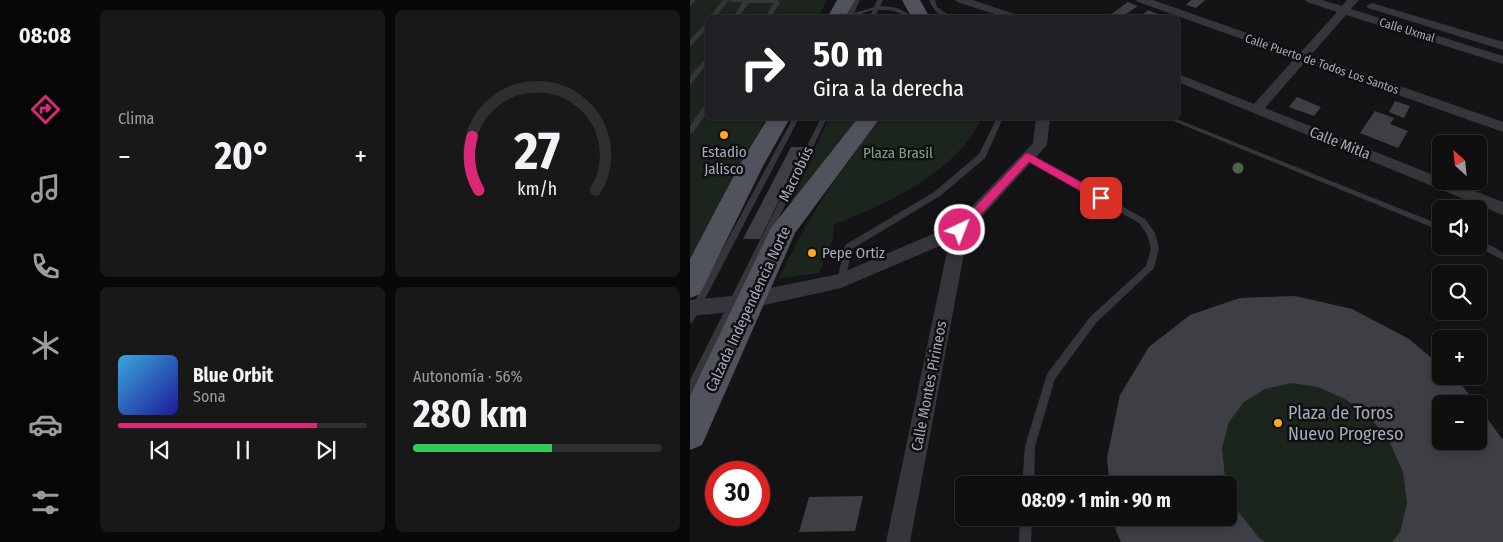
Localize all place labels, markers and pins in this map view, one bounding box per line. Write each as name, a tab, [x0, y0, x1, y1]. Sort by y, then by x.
marker: Estadio Jalisco	[718, 129, 730, 141]
place label: Estadio Jalisco	[701, 143, 747, 178]
pin	[1080, 177, 1122, 219]
place label: Pepe Ortiz	[822, 244, 885, 262]
marker: Pepe Ortiz	[806, 247, 818, 259]
place label: Plaza de Toros Nuevo Progreso	[1288, 402, 1403, 445]
marker: Plaza de Toros Nuevo Progreso	[1272, 417, 1284, 429]

